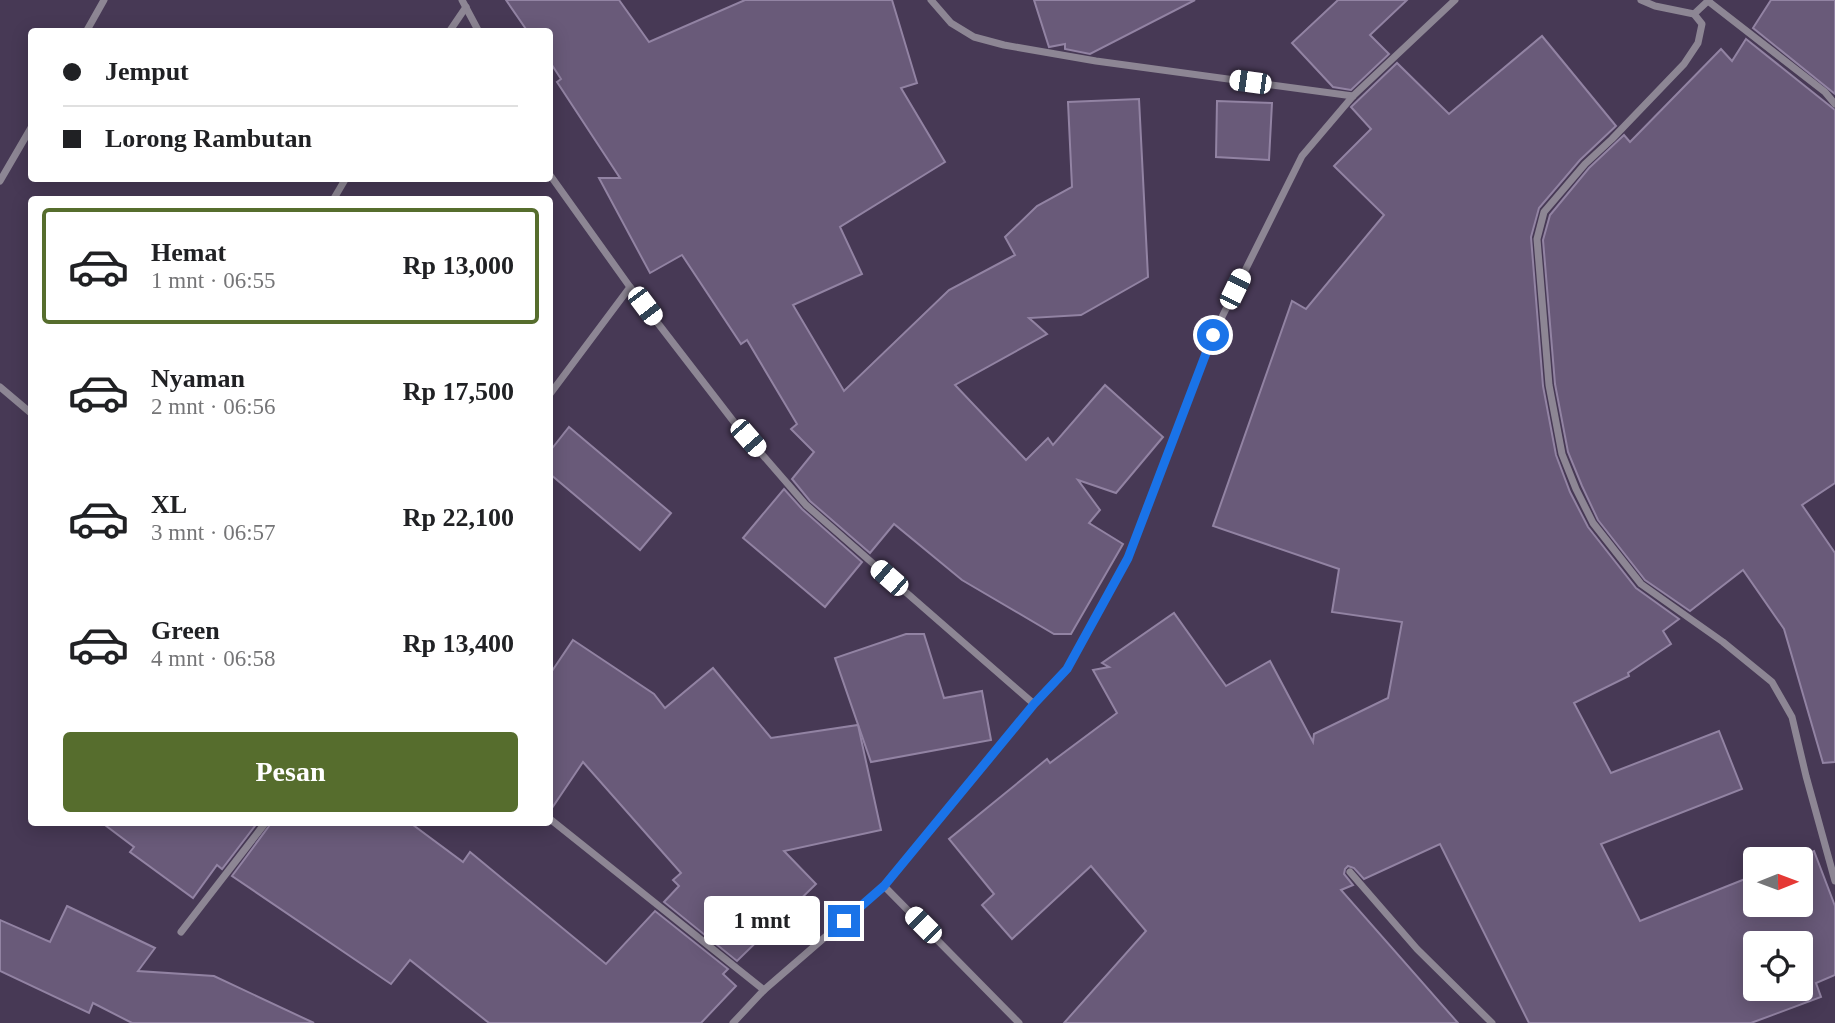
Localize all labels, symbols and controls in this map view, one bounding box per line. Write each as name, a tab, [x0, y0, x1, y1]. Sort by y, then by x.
text: Jemput	[105, 57, 189, 86]
car	[1228, 69, 1273, 95]
text: Lorong Rambutan	[105, 124, 312, 153]
icon: car	[67, 235, 130, 298]
text: Hemat	[151, 238, 226, 267]
text: Rp 13,000	[403, 251, 514, 280]
car	[1217, 266, 1254, 312]
text: 1 mnt · 06:55	[151, 268, 276, 293]
car	[624, 283, 667, 329]
route start	[1197, 319, 1229, 351]
icon: car	[67, 361, 130, 424]
text: Nyaman	[151, 364, 245, 393]
text: Rp 17,500	[403, 377, 514, 406]
text: 2 mnt · 06:56	[151, 394, 276, 419]
car	[727, 415, 770, 461]
icon: car	[67, 487, 130, 550]
text: XL	[151, 490, 187, 519]
text: Rp 22,100	[403, 503, 514, 532]
text: 3 mnt · 06:57	[151, 520, 276, 545]
car	[867, 556, 912, 600]
icon: car	[67, 613, 130, 676]
text: Green	[151, 616, 220, 645]
text: Rp 13,400	[403, 629, 514, 658]
text: 4 mnt · 06:58	[151, 646, 276, 671]
button: Pesan	[63, 732, 518, 812]
north arrow	[1743, 847, 1813, 917]
map controls	[1743, 847, 1813, 1001]
callout: 1 mnt	[704, 897, 820, 946]
car	[901, 903, 946, 947]
route end	[828, 905, 860, 937]
text: 1 mnt	[734, 908, 790, 933]
button: locate	[1743, 931, 1813, 1001]

